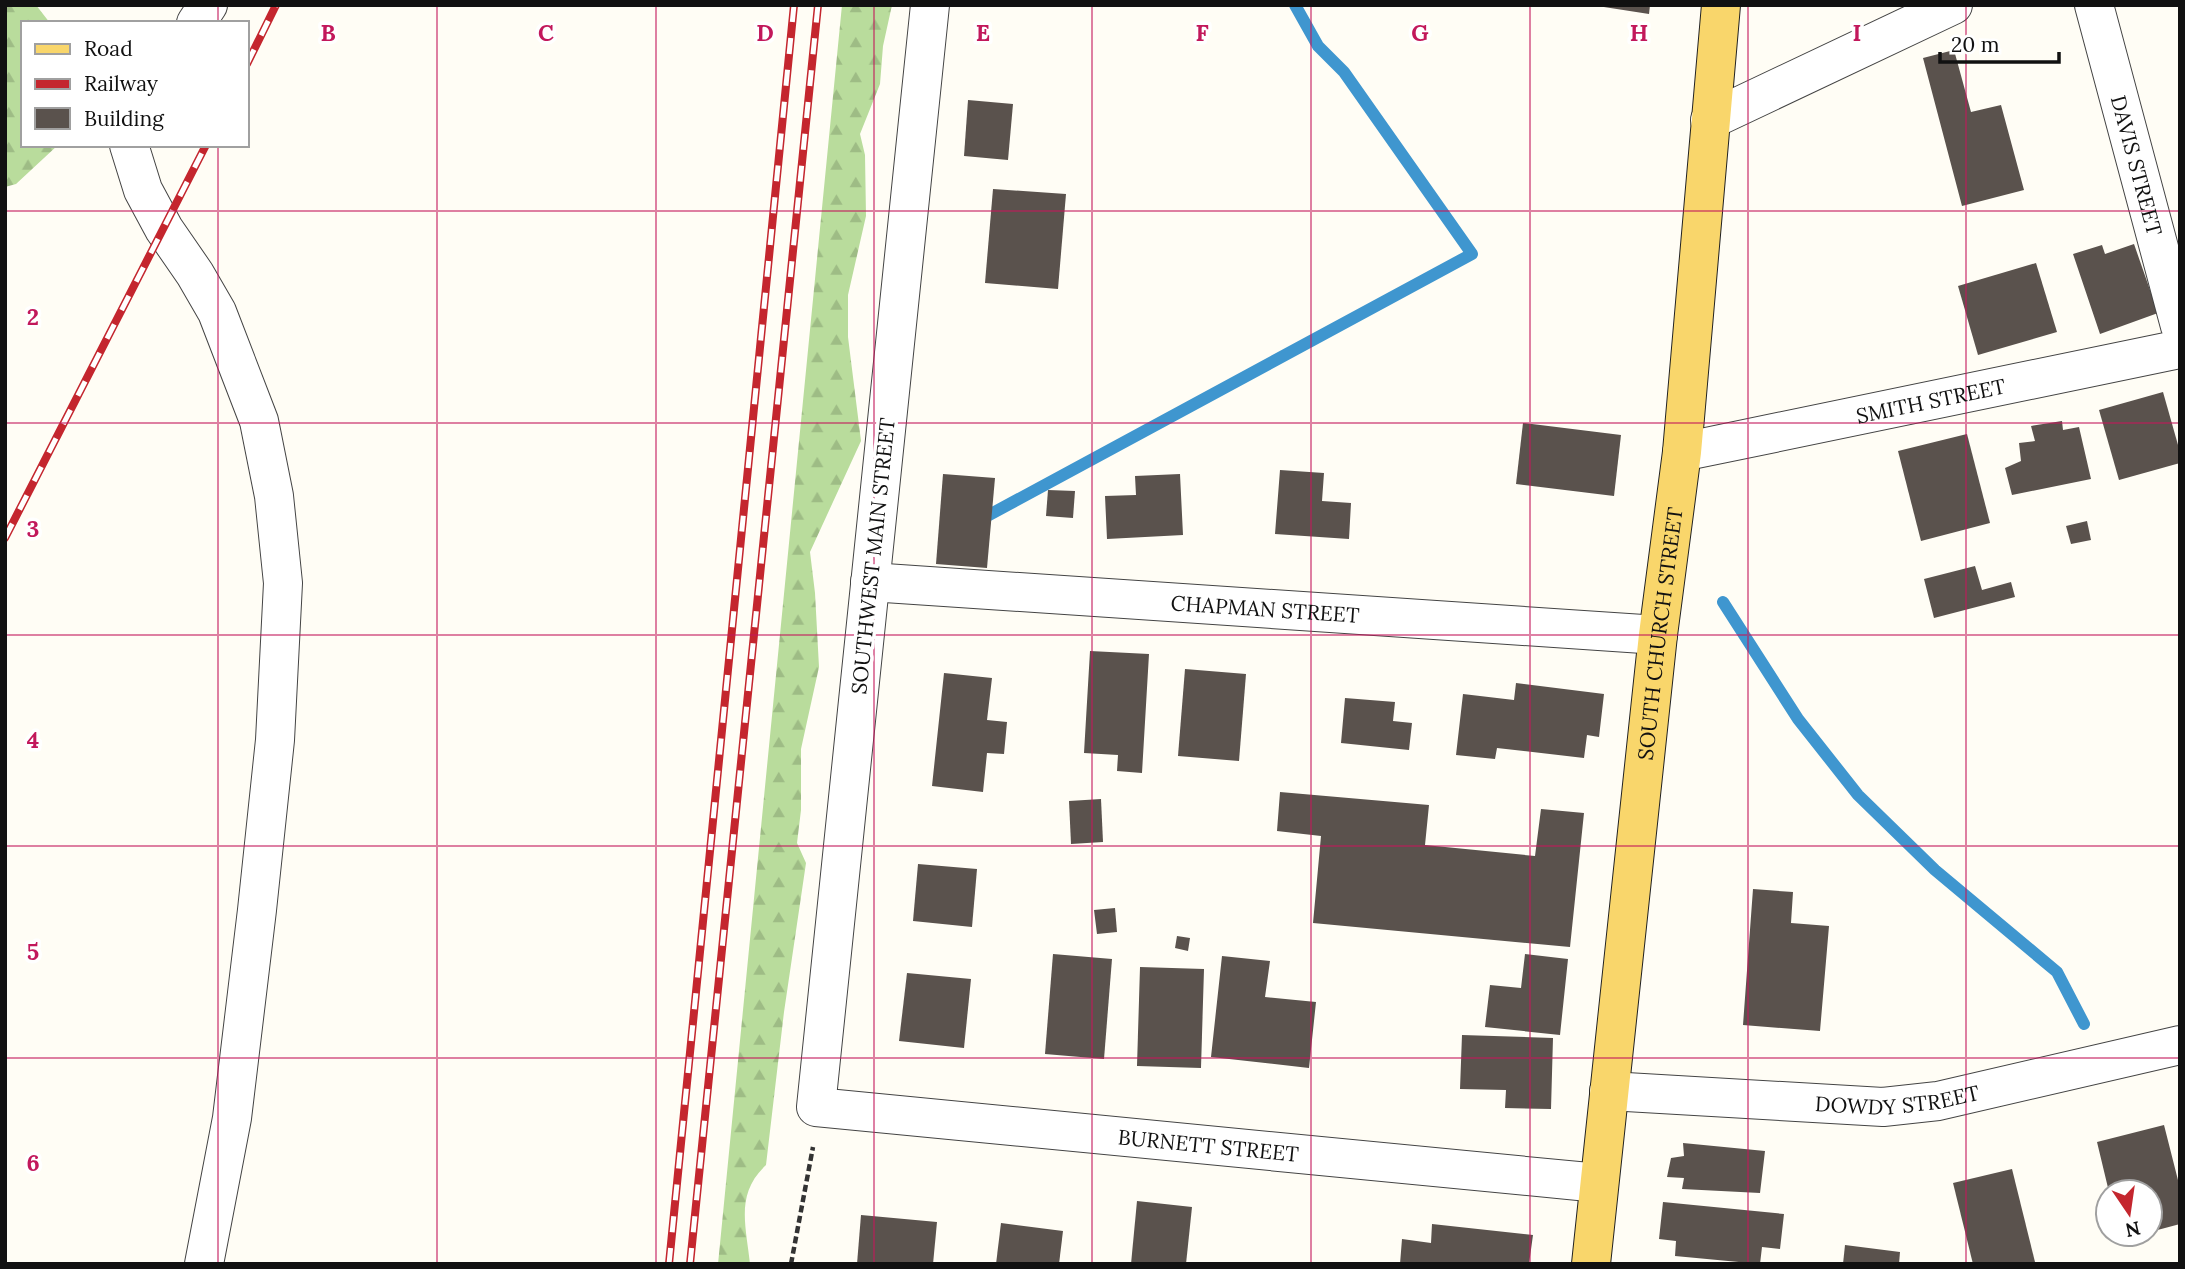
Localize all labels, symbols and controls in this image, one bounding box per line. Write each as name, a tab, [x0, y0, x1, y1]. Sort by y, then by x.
text: B	[320, 18, 336, 47]
text: C	[538, 18, 554, 47]
text: D	[756, 18, 774, 47]
text: E	[976, 18, 990, 47]
text: F	[1195, 18, 1209, 47]
text: G	[1411, 18, 1429, 47]
text: H	[1630, 18, 1648, 47]
text: I	[1853, 18, 1861, 47]
legend	[21, 21, 248, 147]
scale bar	[1940, 21, 2059, 65]
text: 20 m	[1951, 31, 2000, 58]
text: Road	[84, 35, 133, 62]
text: Railway	[84, 70, 158, 97]
street label: DAVIS STREET	[2105, 92, 2169, 238]
text: Building	[84, 105, 164, 132]
text: 2	[27, 302, 39, 331]
street label: SMITH STREET	[1854, 372, 2008, 429]
street label: SOUTHWEST MAIN STREET	[845, 416, 901, 696]
street label: SOUTH CHURCH STREET	[1631, 506, 1688, 762]
text: 3	[27, 514, 39, 543]
street label: CHAPMAN STREET	[1170, 589, 1360, 628]
text: 4	[27, 725, 39, 754]
text: 5	[27, 937, 39, 966]
street label: DOWDY STREET	[1814, 1078, 1982, 1121]
street label: BURNETT STREET	[1117, 1123, 1300, 1167]
text: 6	[26, 1148, 40, 1177]
north arrow	[2094, 1178, 2164, 1248]
text: N	[2123, 1216, 2143, 1243]

